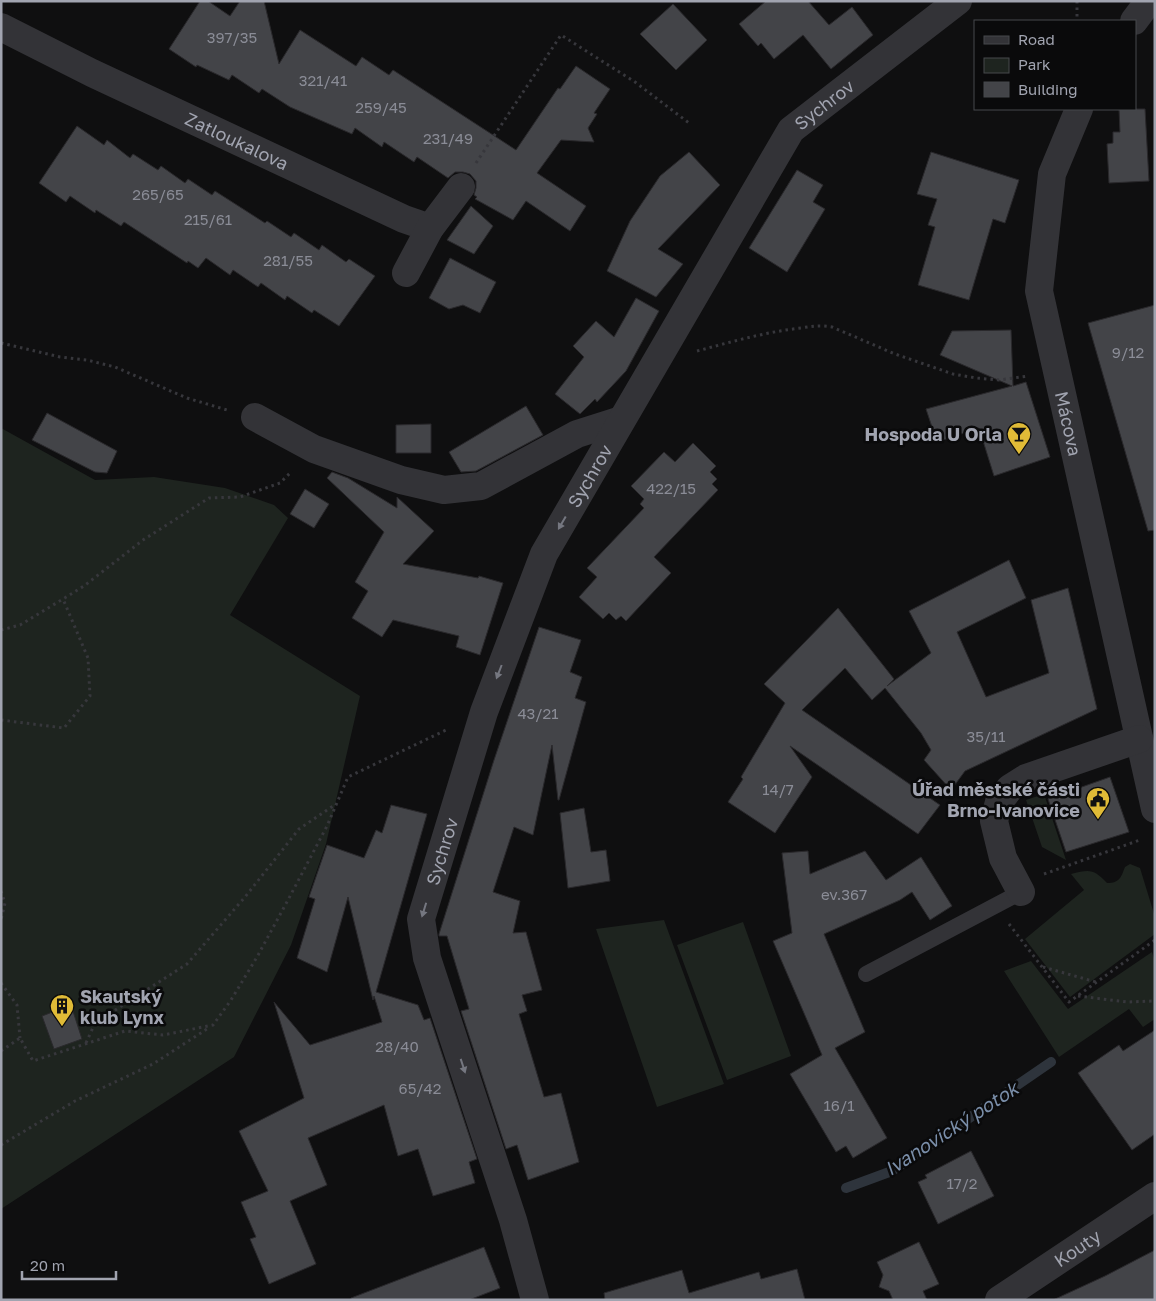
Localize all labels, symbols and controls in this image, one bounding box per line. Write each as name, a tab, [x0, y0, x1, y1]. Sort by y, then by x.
legend	[974, 20, 1136, 110]
house number: 397/35	[207, 28, 257, 46]
text: Road	[1018, 30, 1055, 48]
text: Park	[1018, 55, 1051, 73]
house number: 321/41	[299, 71, 347, 89]
street label: Sychrov	[790, 75, 858, 134]
text: Building	[1018, 80, 1078, 98]
house number: 259/45	[355, 98, 407, 116]
street label: Zatloukalova	[182, 107, 292, 174]
house number: 231/49	[423, 129, 473, 147]
house number: 265/65	[132, 185, 184, 203]
house number: 215/61	[184, 210, 232, 228]
house number: 281/55	[263, 251, 313, 269]
house number: 9/12	[1112, 343, 1144, 361]
street label: Mácova	[1051, 389, 1087, 458]
bar icon: Hospoda U Orla	[1006, 421, 1032, 455]
place label: Hospoda U Orla	[865, 423, 1002, 445]
street label: Sychrov	[563, 440, 616, 511]
house number: 422/15	[646, 479, 696, 497]
one-way arrow	[557, 516, 566, 529]
one-way arrow	[495, 665, 503, 680]
house number: 43/21	[517, 704, 559, 722]
house number: 35/11	[966, 727, 1006, 745]
place label: Úřad městské části Brno-Ivanovice	[912, 778, 1080, 821]
house number: 14/7	[762, 780, 794, 798]
public building icon: Úřad městské části Brno-Ivanovice	[1085, 786, 1111, 820]
street label: Sychrov	[421, 815, 462, 888]
house number: ev.367	[821, 885, 867, 903]
one-way arrow	[419, 903, 427, 918]
place label: Skautský klub Lynx	[80, 985, 164, 1028]
building icon: Skautský klub Lynx	[49, 993, 75, 1027]
house number: 28/40	[375, 1037, 419, 1055]
one-way arrow	[459, 1059, 467, 1074]
water label: Ivanovický potok	[880, 1075, 1024, 1180]
house number: 65/42	[399, 1079, 441, 1097]
house number: 16/1	[824, 1096, 854, 1114]
house number: 17/2	[946, 1174, 978, 1192]
street label: Kouty	[1050, 1224, 1105, 1271]
scale bar	[22, 1248, 116, 1280]
text: 20 m	[30, 1256, 65, 1274]

